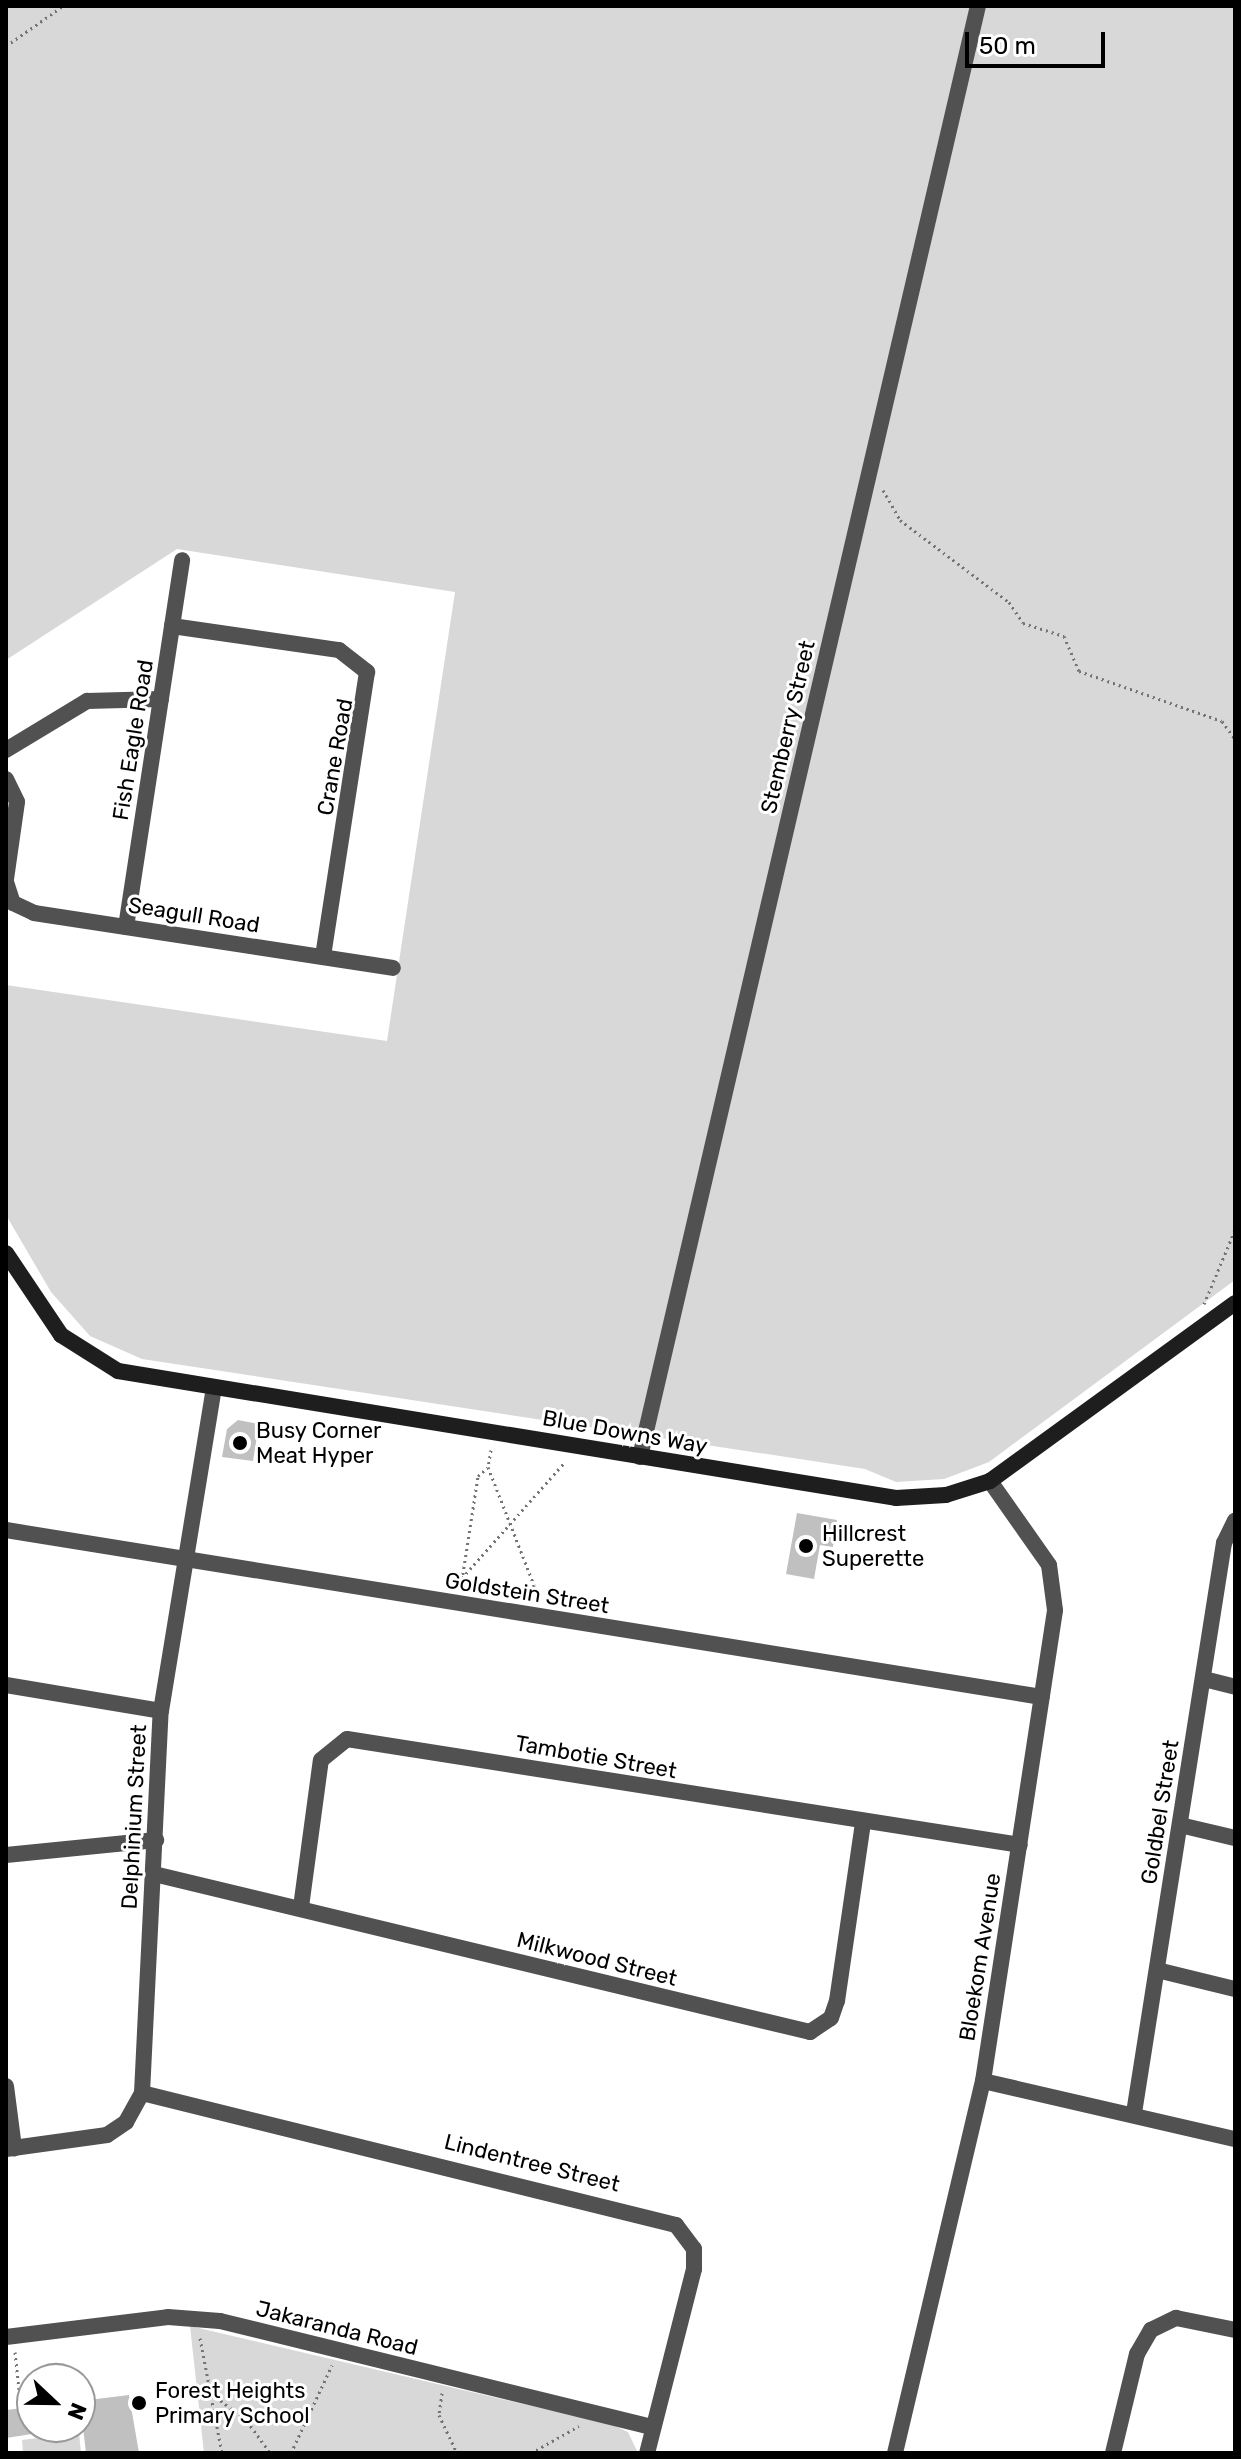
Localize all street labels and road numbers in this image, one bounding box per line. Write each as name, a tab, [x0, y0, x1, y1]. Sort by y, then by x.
street label: Stemberry Street	[755, 638, 821, 816]
street label: Fish Eagle Road	[107, 658, 159, 822]
street label: Crane Road	[312, 697, 358, 817]
street label: Seagull Road	[126, 892, 262, 938]
street label: Blue Downs Way	[540, 1404, 710, 1460]
street label: Goldstein Street	[443, 1567, 611, 1619]
street label: Delphinium Street	[116, 1724, 152, 1910]
street label: Tambotie Street	[513, 1730, 679, 1784]
street label: Goldbel Street	[1136, 1738, 1184, 1886]
street label: Bloekom Avenue	[954, 1871, 1006, 2043]
street label: Milkwood Street	[514, 1926, 680, 1992]
street label: Lindentree Street	[441, 2128, 623, 2198]
street label: Jakaranda Road	[253, 2295, 421, 2361]

